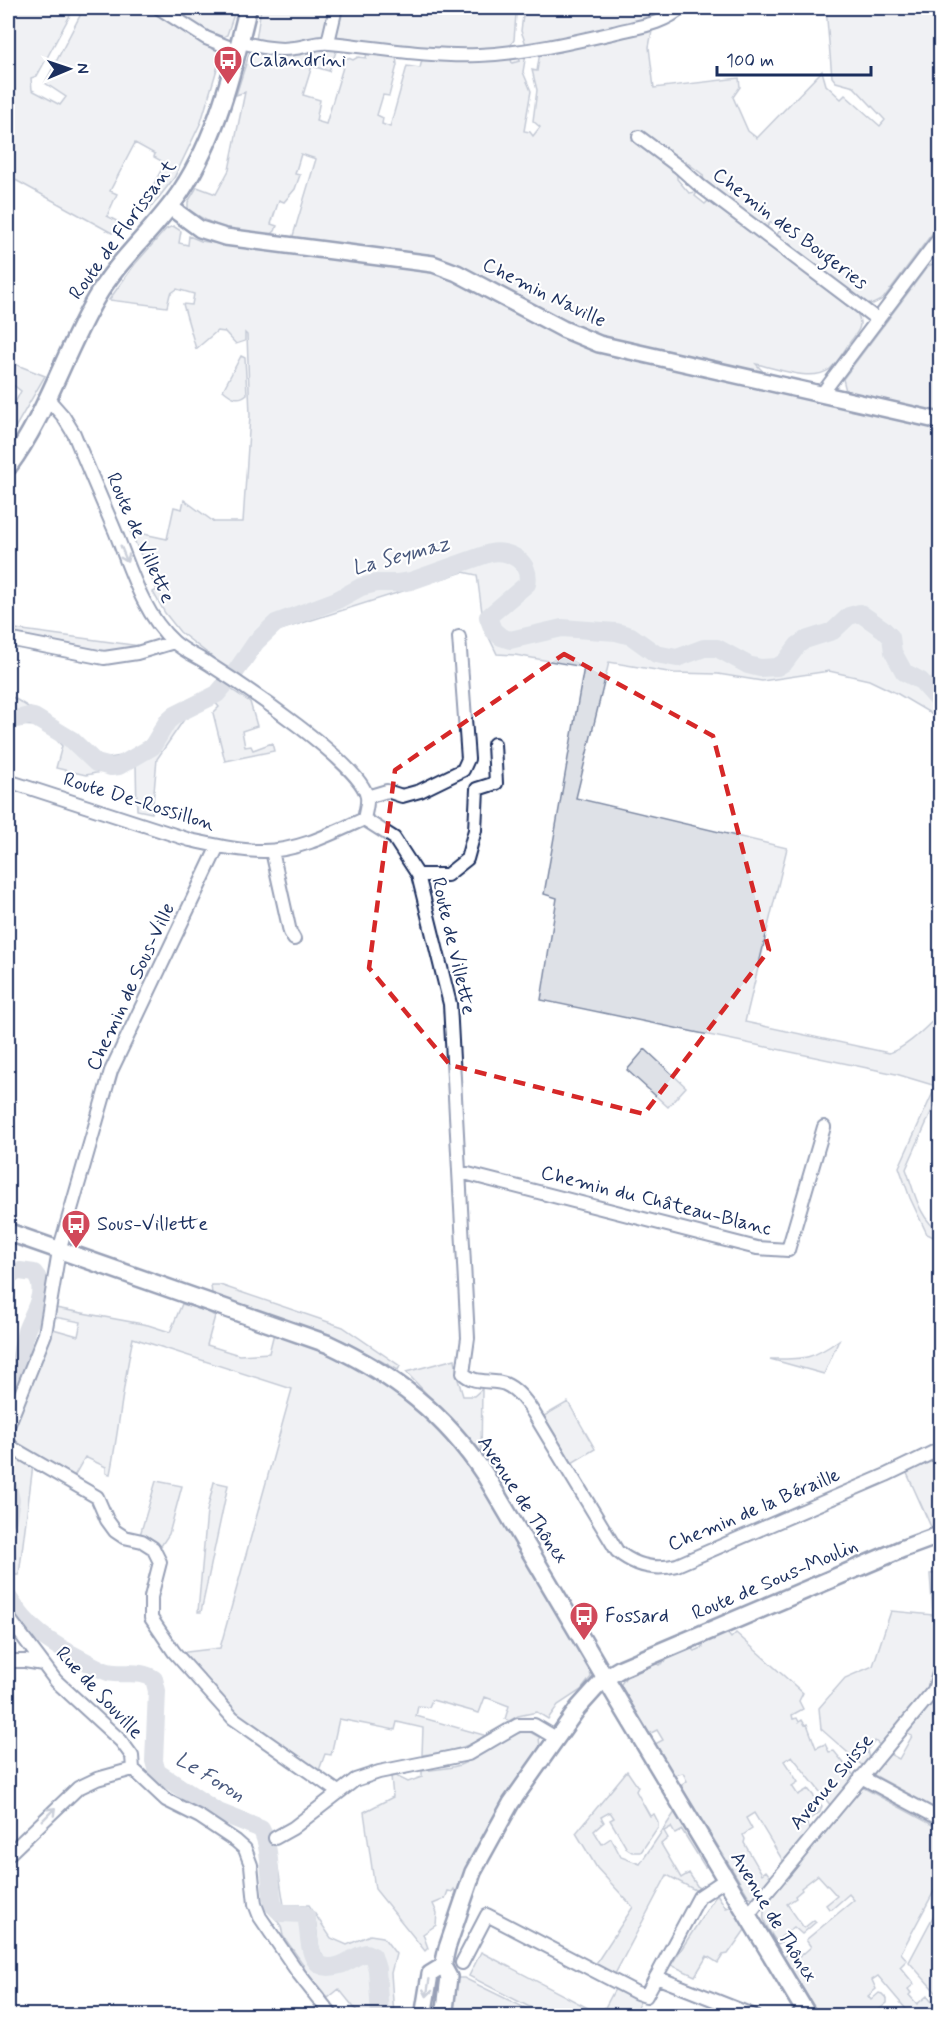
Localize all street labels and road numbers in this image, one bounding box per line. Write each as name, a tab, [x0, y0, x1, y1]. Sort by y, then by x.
street label: Route de Florissant	[63, 154, 183, 306]
street label: Chemin des Bougeries	[706, 162, 873, 298]
street label: Chemin Naville	[478, 251, 610, 335]
street label: Route de Villette	[99, 468, 181, 608]
street label: Route De-Rossillon	[60, 766, 218, 838]
street label: Route de Villette	[424, 875, 482, 1017]
street label: Chemin de Sous-Ville	[80, 899, 182, 1075]
street label: Chemin du Château-Blanc	[538, 1159, 774, 1243]
street label: Avenue de Thônex	[471, 1431, 573, 1569]
street label: Chemin de la Béraille	[664, 1462, 844, 1558]
street label: Route de Sous-Moulin	[688, 1533, 862, 1627]
street label: Rue de Souville	[49, 1641, 149, 1745]
street label: Avenue Suisse	[784, 1728, 880, 1836]
street label: Avenue de Thônex	[723, 1847, 823, 1987]

